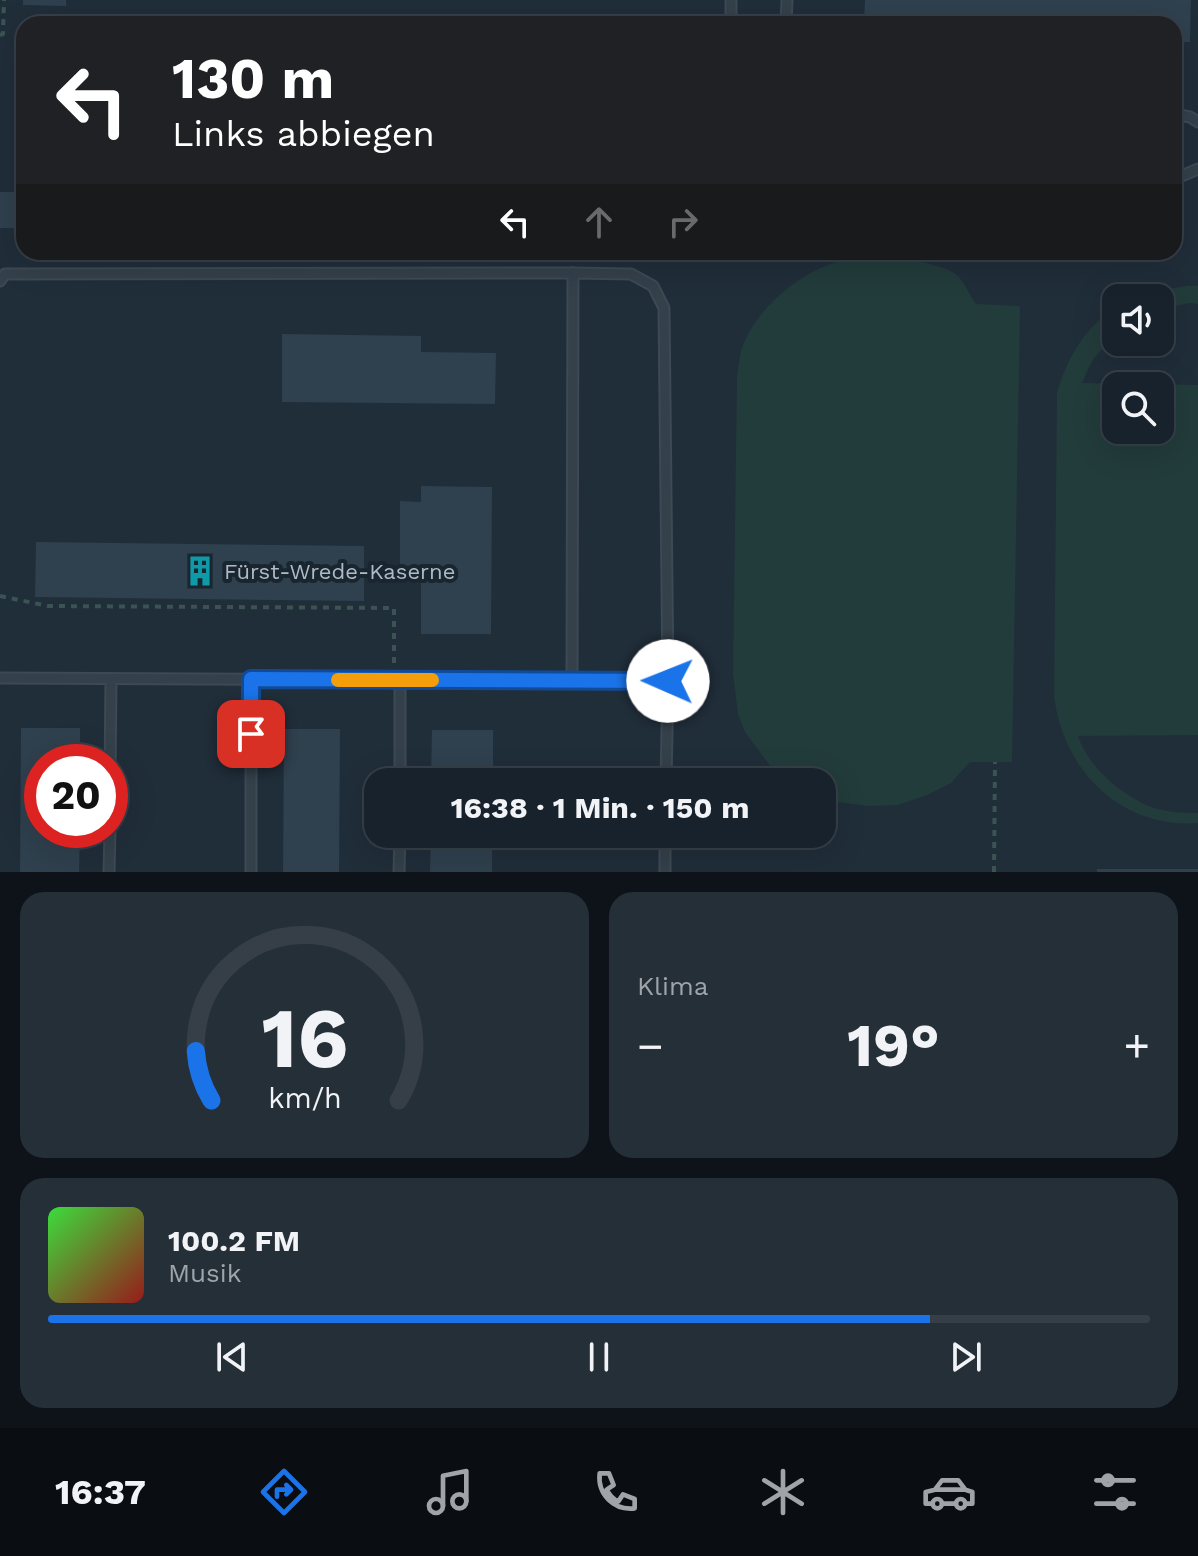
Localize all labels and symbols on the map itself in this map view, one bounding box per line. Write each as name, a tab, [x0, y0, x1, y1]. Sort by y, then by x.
building icon: Fürst-Wrede-Kaserne	[183, 554, 217, 588]
place label: Fürst-Wrede-Kaserne	[224, 559, 455, 584]
position arrow	[626, 639, 710, 723]
pin	[217, 700, 285, 768]
speed limit sign: 20	[24, 744, 128, 848]

